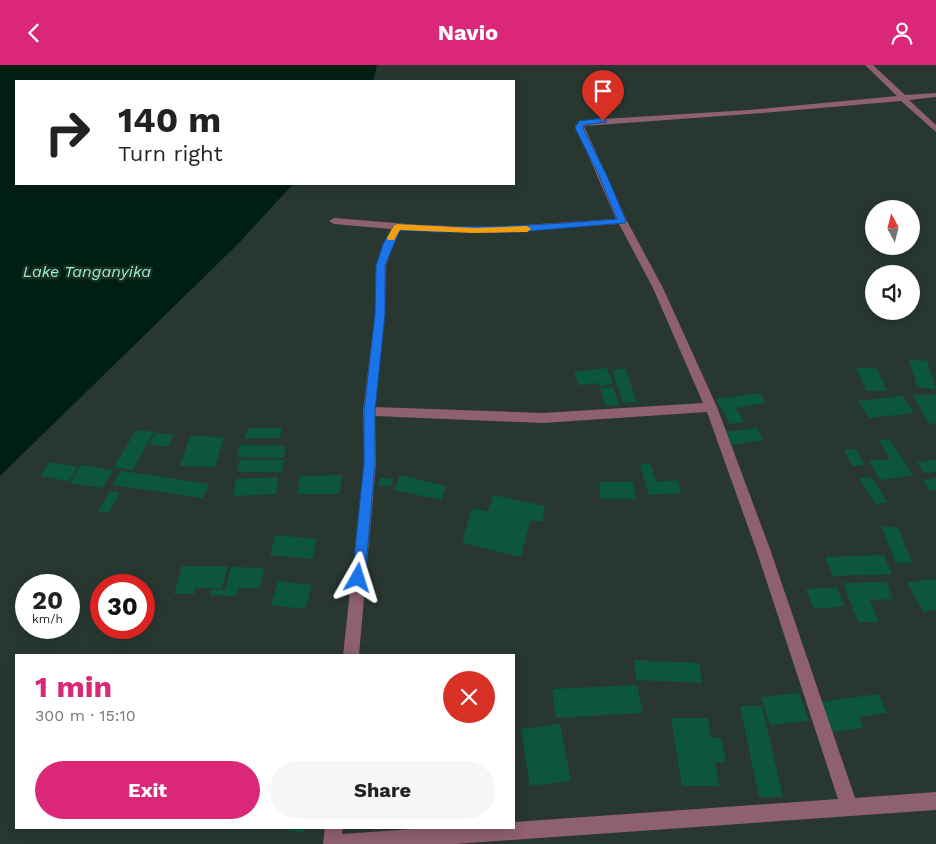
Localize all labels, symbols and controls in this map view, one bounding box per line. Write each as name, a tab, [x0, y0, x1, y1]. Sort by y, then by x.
icon: back	[20, 19, 48, 47]
icon: person	[888, 19, 916, 47]
text: Navio	[438, 20, 498, 45]
pin	[582, 70, 624, 121]
icon: arrive	[589, 77, 617, 105]
text: 140 m	[118, 99, 221, 141]
icon: right	[35, 100, 100, 165]
text: Turn right	[118, 141, 223, 166]
north arrow	[865, 200, 920, 255]
map controls	[865, 200, 920, 320]
water label: Lake Tanganyika	[23, 262, 151, 281]
button: sound	[865, 265, 920, 320]
position arrow	[331, 551, 383, 603]
speed limit sign: 30	[90, 574, 155, 639]
text: 20	[32, 586, 63, 615]
text: km/h	[32, 612, 63, 626]
text: 1 min	[35, 669, 112, 704]
button: close	[443, 671, 495, 723]
text: 300 m · 15:10	[35, 706, 136, 725]
button: Exit	[35, 761, 260, 819]
button: Share	[270, 761, 495, 819]

